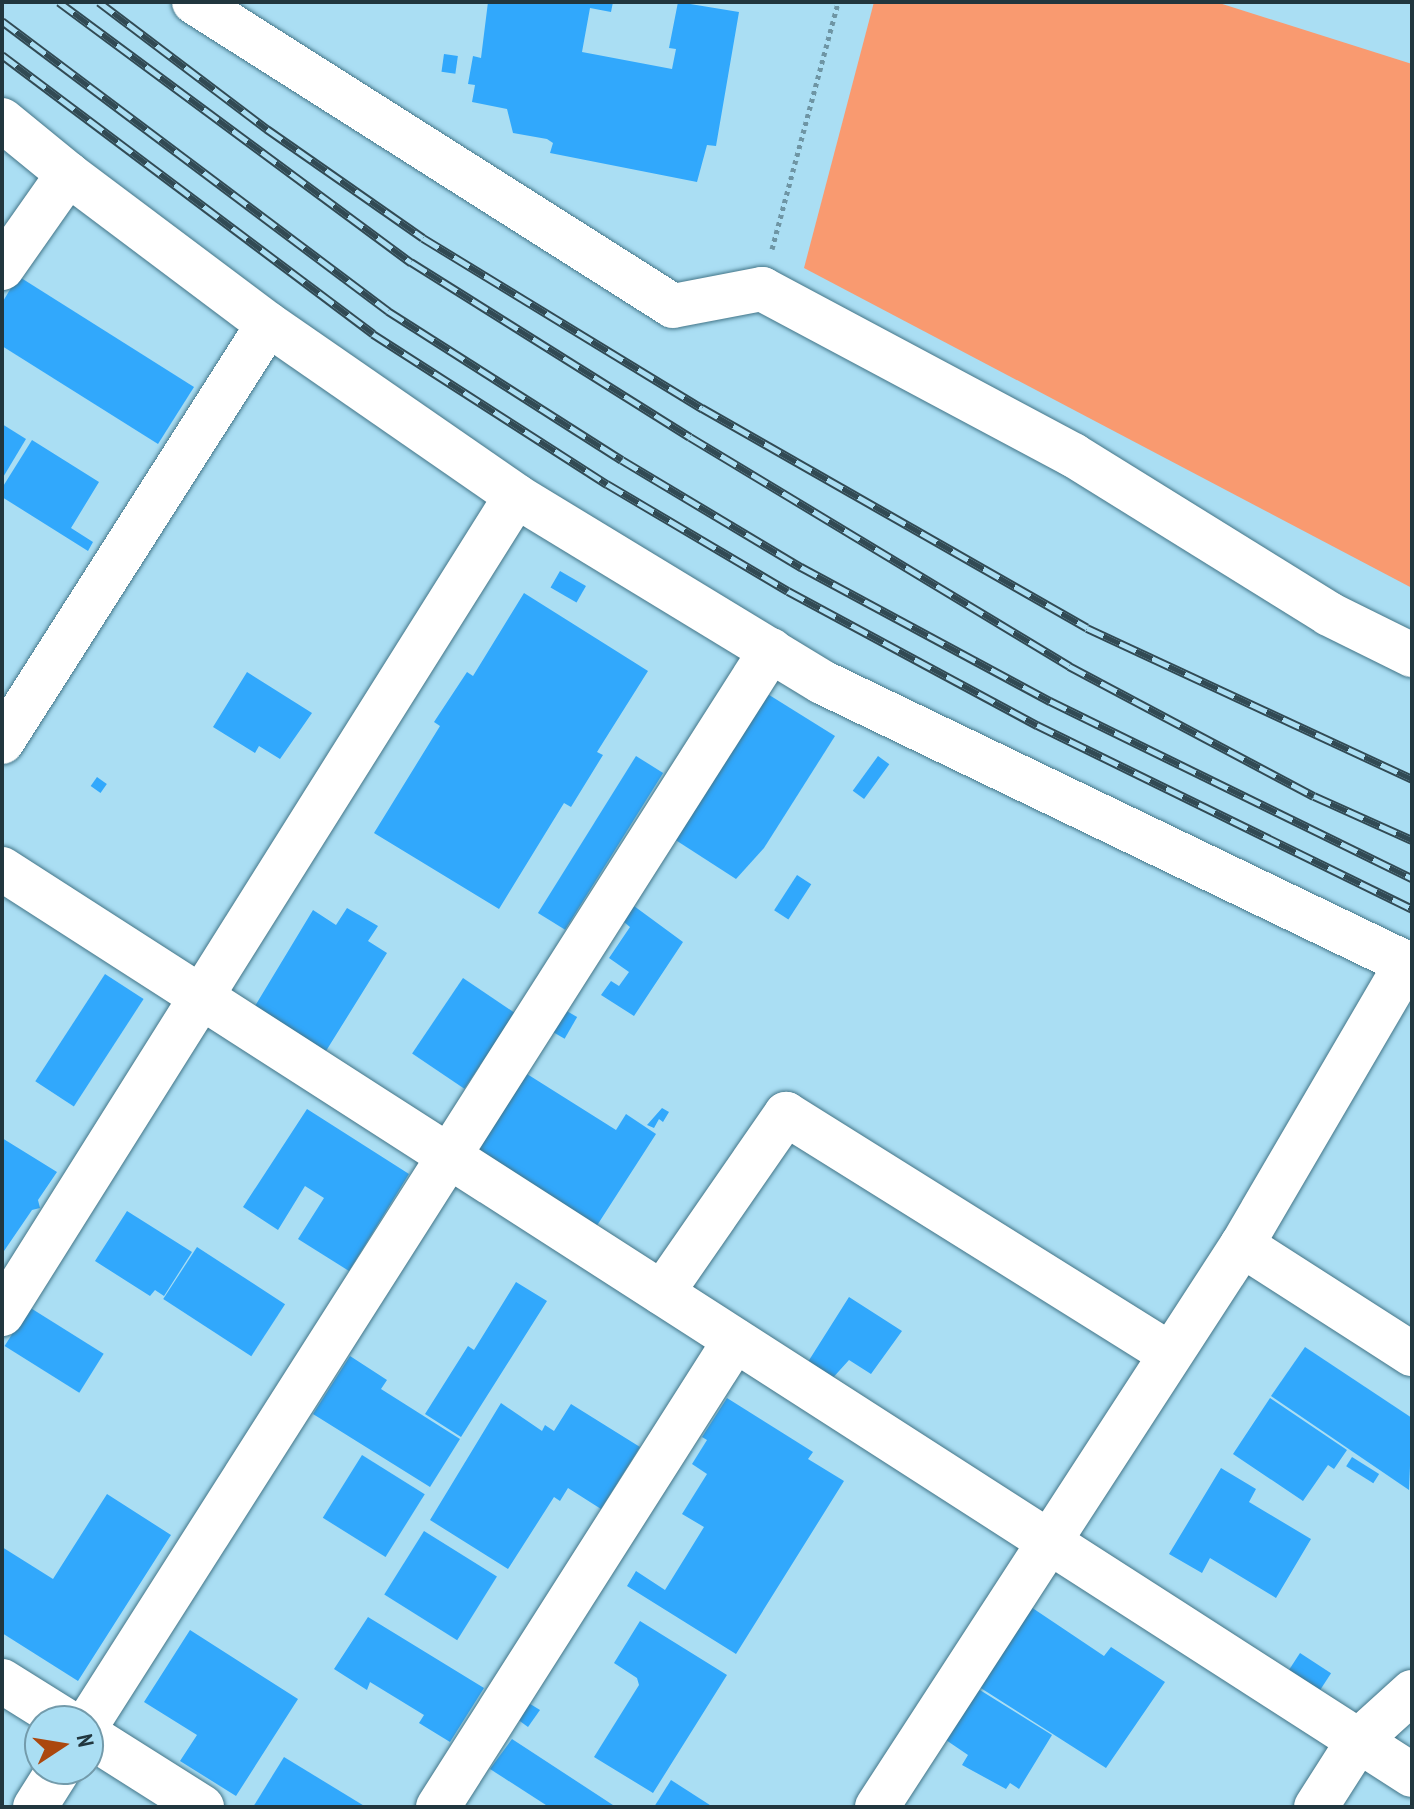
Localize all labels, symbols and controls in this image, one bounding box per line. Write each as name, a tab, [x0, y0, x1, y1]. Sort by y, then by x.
north arrow	[24, 1705, 104, 1785]
text: N	[71, 1732, 100, 1749]

